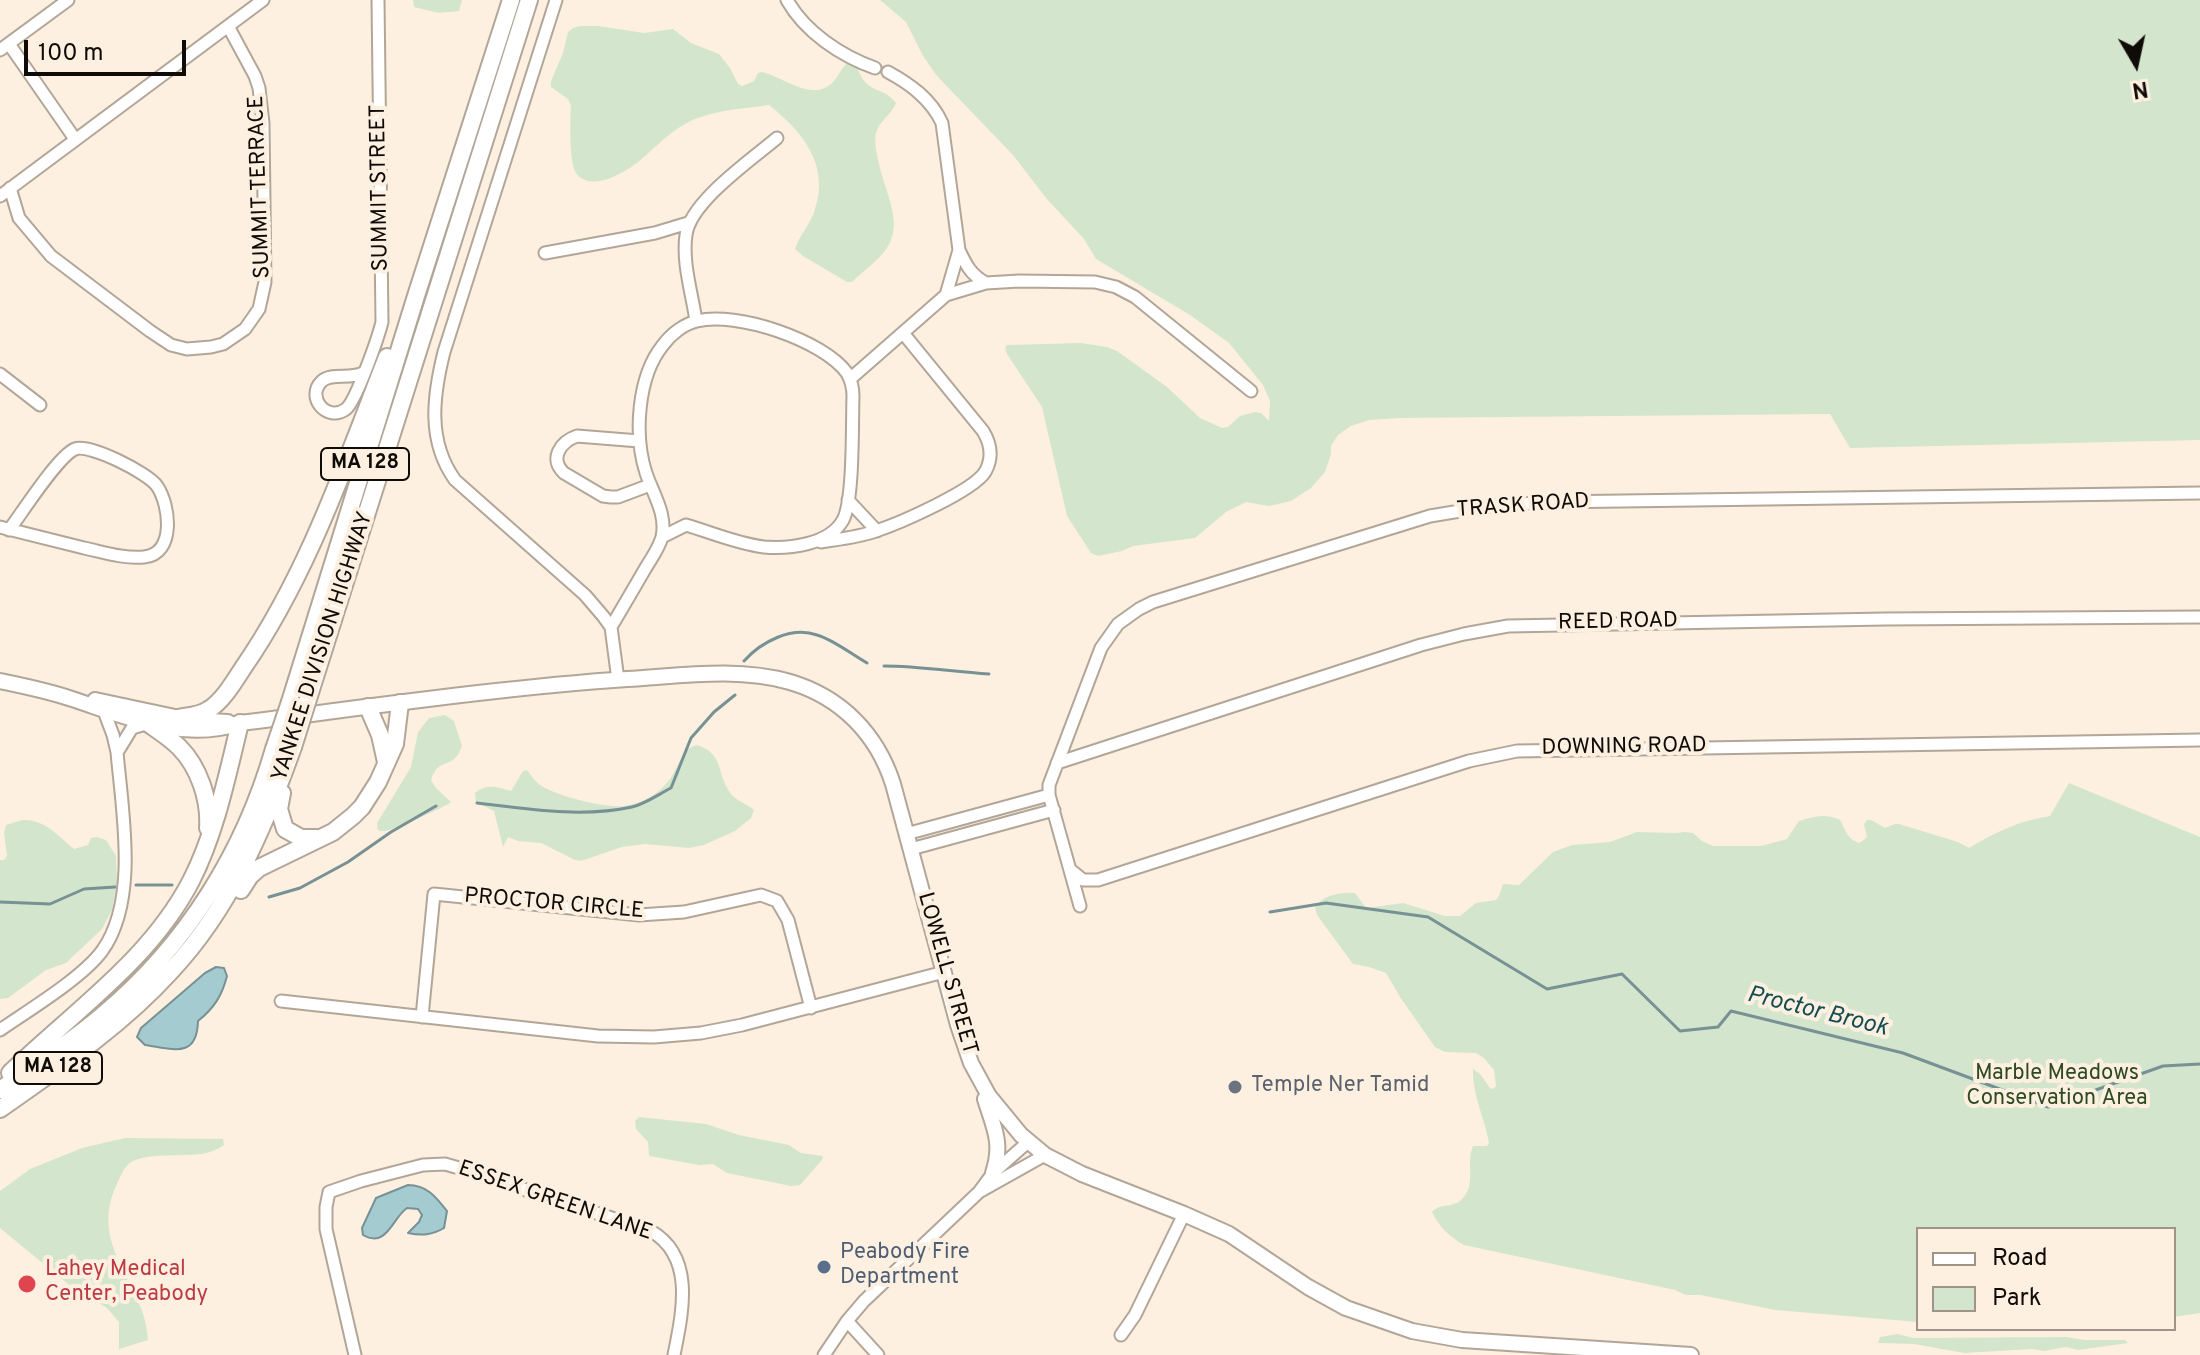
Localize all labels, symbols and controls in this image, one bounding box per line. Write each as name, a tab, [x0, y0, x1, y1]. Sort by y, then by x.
scale bar	[28, 24, 190, 74]
north arrow	[2096, 24, 2176, 104]
text: 100 m	[38, 39, 104, 69]
text: N	[2130, 74, 2150, 103]
street label: SUMMIT TERRACE	[245, 95, 277, 279]
street label: SUMMIT STREET	[366, 104, 396, 272]
road number: MA 128	[321, 448, 409, 480]
street label: TRASK ROAD	[1456, 489, 1590, 525]
street label: YANKEE DIVISION HIGHWAY	[268, 509, 380, 785]
street label: REED ROAD	[1558, 609, 1678, 637]
street label: DOWNING ROAD	[1541, 733, 1707, 763]
street label: PROCTOR CIRCLE	[463, 884, 645, 926]
street label: LOWELL STREET	[910, 890, 982, 1058]
water label: Proctor Brook	[1744, 982, 1890, 1044]
road number: MA 128	[14, 1052, 102, 1084]
park label: Marble Meadows Conservation Area	[1966, 1062, 2148, 1114]
place label: Temple Ner Tamid	[1251, 1074, 1429, 1100]
marker: Temple Ner Tamid	[1226, 1078, 1244, 1096]
street label: ESSEX GREEN LANE	[454, 1156, 656, 1248]
legend	[1916, 1227, 2176, 1331]
place label: Peabody Fire Department	[840, 1241, 970, 1292]
text: Road	[1992, 1244, 2048, 1274]
place label: Lahey Medical Center, Peabody	[45, 1258, 208, 1310]
marker: Peabody Fire Department	[815, 1258, 833, 1276]
marker: Lahey Medical Center, Peabody	[16, 1273, 38, 1295]
text: Park	[1992, 1284, 2042, 1314]

